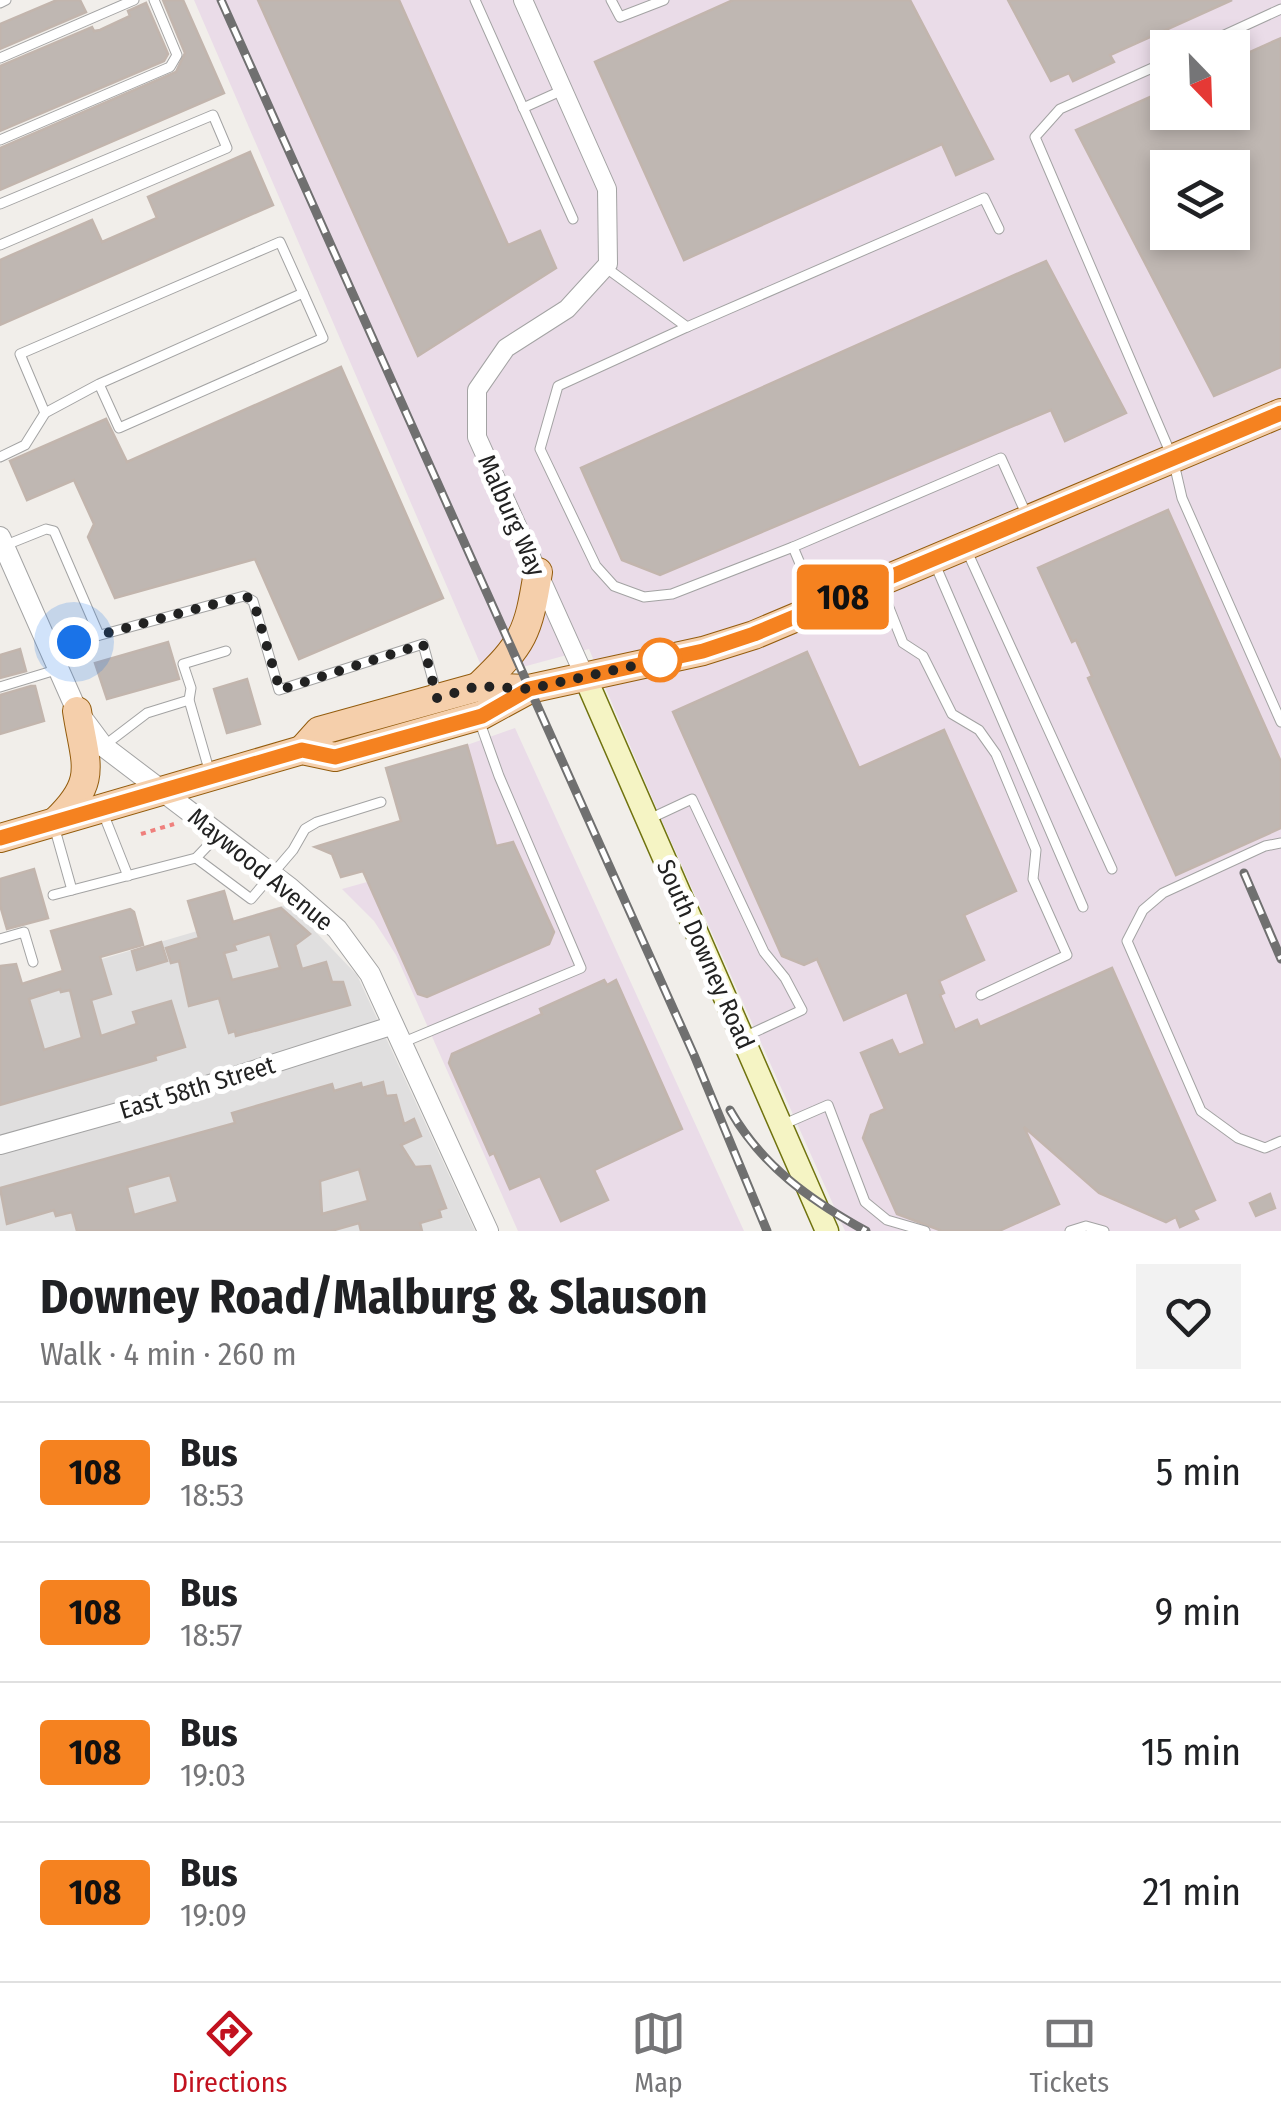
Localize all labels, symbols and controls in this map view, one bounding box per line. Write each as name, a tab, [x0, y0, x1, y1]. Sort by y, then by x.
north arrow	[1150, 30, 1250, 130]
map controls	[1150, 30, 1250, 250]
button: layers	[1150, 150, 1250, 250]
street label: Malburg Way	[471, 450, 551, 581]
line badge: 108	[786, 564, 900, 630]
text: 108	[817, 576, 869, 618]
your location	[49, 617, 99, 667]
unlabelled marker	[639, 639, 681, 681]
street label: Maywood Avenue	[182, 802, 339, 937]
street label: South Downey Road	[650, 855, 760, 1054]
street label: East 58th Street	[116, 1050, 279, 1126]
button: heart	[1136, 1264, 1241, 1369]
text: Downey Road/Malburg & Slauson	[40, 1268, 708, 1326]
text: Walk · 4 min · 260 m	[40, 1335, 297, 1373]
text: Bus	[180, 1430, 238, 1476]
text: 5 min	[1156, 1449, 1241, 1495]
text: 108	[69, 1451, 121, 1493]
text: 18:53	[180, 1476, 244, 1514]
text: Bus	[180, 1570, 238, 1616]
text: 9 min	[1155, 1589, 1241, 1635]
text: 108	[69, 1591, 121, 1633]
text: 18:57	[180, 1616, 242, 1654]
text: Bus	[180, 1710, 238, 1756]
text: 15 min	[1141, 1729, 1241, 1775]
text: 108	[69, 1731, 121, 1773]
text: 19:03	[180, 1756, 246, 1794]
text: Bus	[180, 1850, 238, 1896]
text: 21 min	[1143, 1869, 1241, 1915]
text: 108	[69, 1871, 121, 1913]
text: 19:09	[180, 1896, 247, 1934]
tab: Directions	[172, 2006, 288, 2099]
tab: Map	[631, 2006, 686, 2099]
tab: Tickets	[1029, 2006, 1109, 2099]

